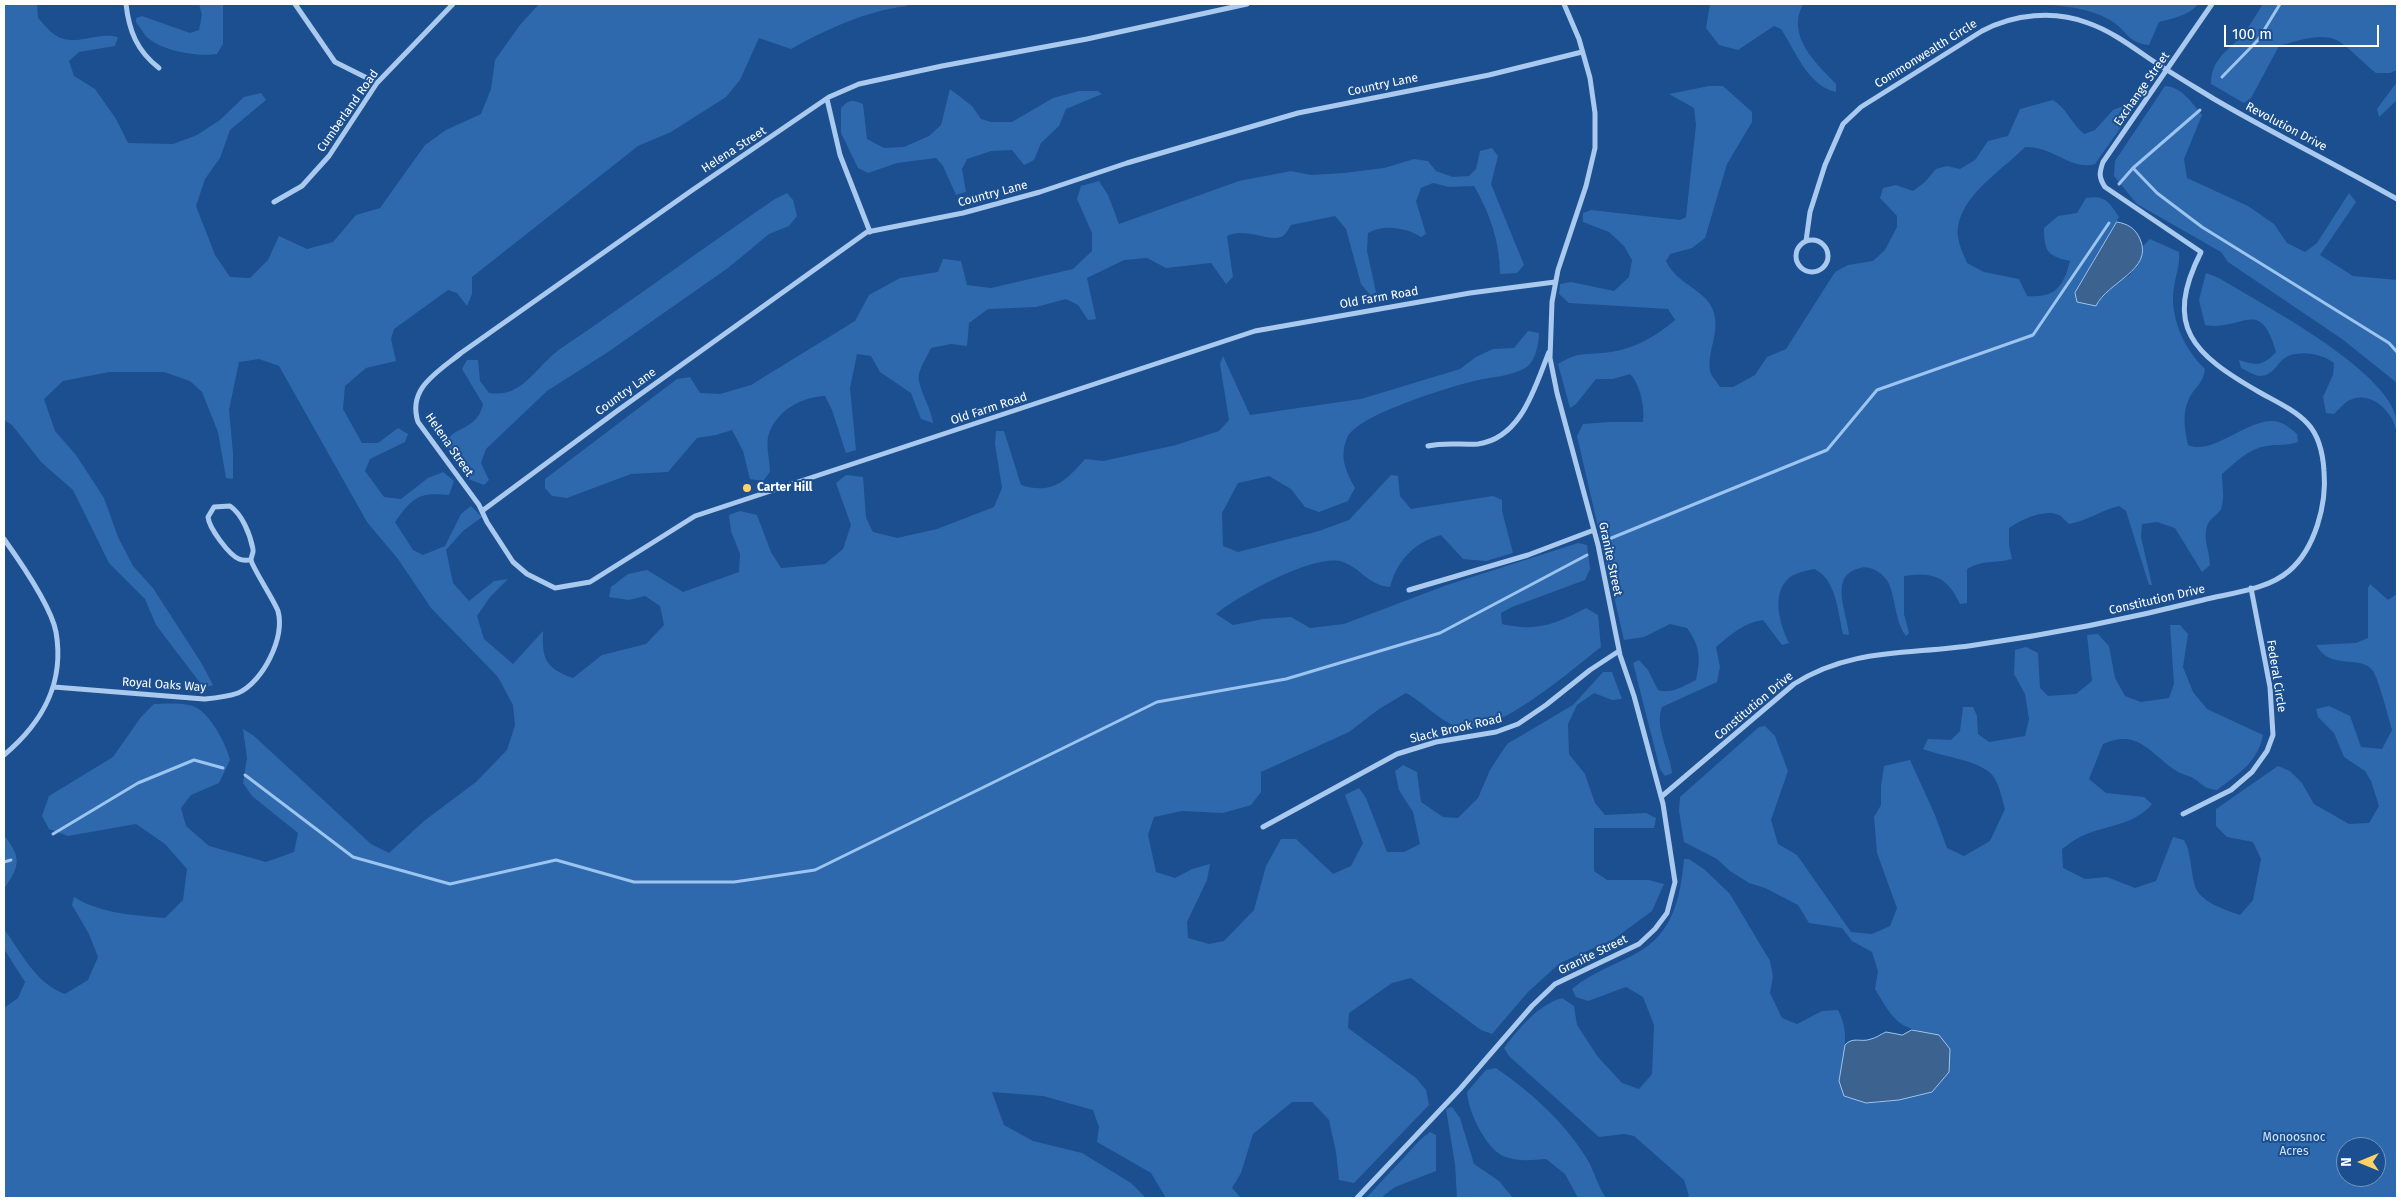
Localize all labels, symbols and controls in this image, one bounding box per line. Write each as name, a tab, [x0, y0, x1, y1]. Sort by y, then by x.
scale bar	[2226, 15, 2381, 47]
street label: Commonwealth Circle	[1872, 17, 1980, 91]
text: 100 m	[2232, 25, 2272, 43]
street label: Exchange Street	[2111, 49, 2173, 129]
street label: Cumberland Road	[314, 67, 382, 155]
street label: Country Lane	[1347, 71, 1419, 99]
street label: Revolution Drive	[2243, 100, 2329, 154]
street label: Helena Street	[699, 124, 769, 176]
street label: Country Lane	[957, 178, 1029, 210]
street label: Old Farm Road	[1339, 284, 1419, 312]
street label: Country Lane	[593, 365, 659, 419]
street label: Old Farm Road	[949, 390, 1029, 428]
street label: Helena Street	[422, 411, 476, 479]
place label: Carter Hill	[757, 481, 812, 495]
marker: Carter Hill	[741, 482, 753, 494]
street label: Granite Street	[1595, 521, 1625, 597]
street label: Constitution Drive	[2108, 582, 2206, 618]
street label: Federal Circle	[2263, 639, 2289, 713]
street label: Constitution Drive	[1712, 669, 1796, 743]
street label: Royal Oaks Way	[121, 675, 207, 695]
street label: Slack Brook Road	[1409, 711, 1503, 747]
street label: Granite Street	[1556, 932, 1630, 978]
park label: Monoosnoc Acres	[2263, 1131, 2325, 1159]
north arrow	[2336, 1137, 2386, 1187]
text: N	[2338, 1157, 2355, 1167]

